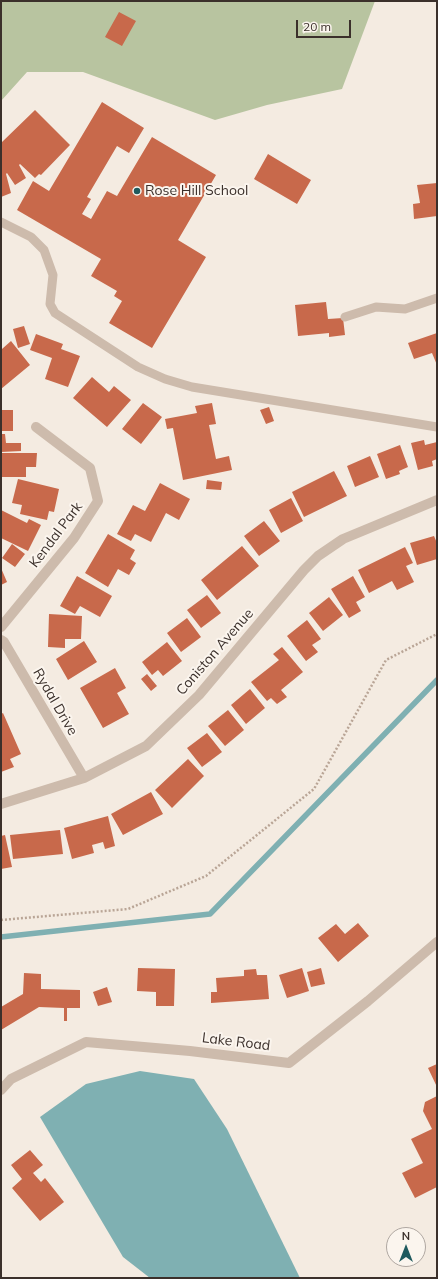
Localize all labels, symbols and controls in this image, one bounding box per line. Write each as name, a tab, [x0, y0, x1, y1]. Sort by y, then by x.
scale bar	[298, 12, 353, 38]
text: 20 m	[303, 19, 331, 34]
place label: Rose Hill School	[145, 183, 248, 199]
marker: Rose Hill School	[132, 186, 142, 196]
street label: Kendal Park	[26, 499, 86, 571]
street label: Coniston Avenue	[173, 605, 257, 699]
street label: Rydal Drive	[29, 665, 81, 739]
street label: Lake Road	[201, 1029, 271, 1055]
north arrow	[386, 1227, 426, 1267]
text: N	[402, 1229, 410, 1243]

